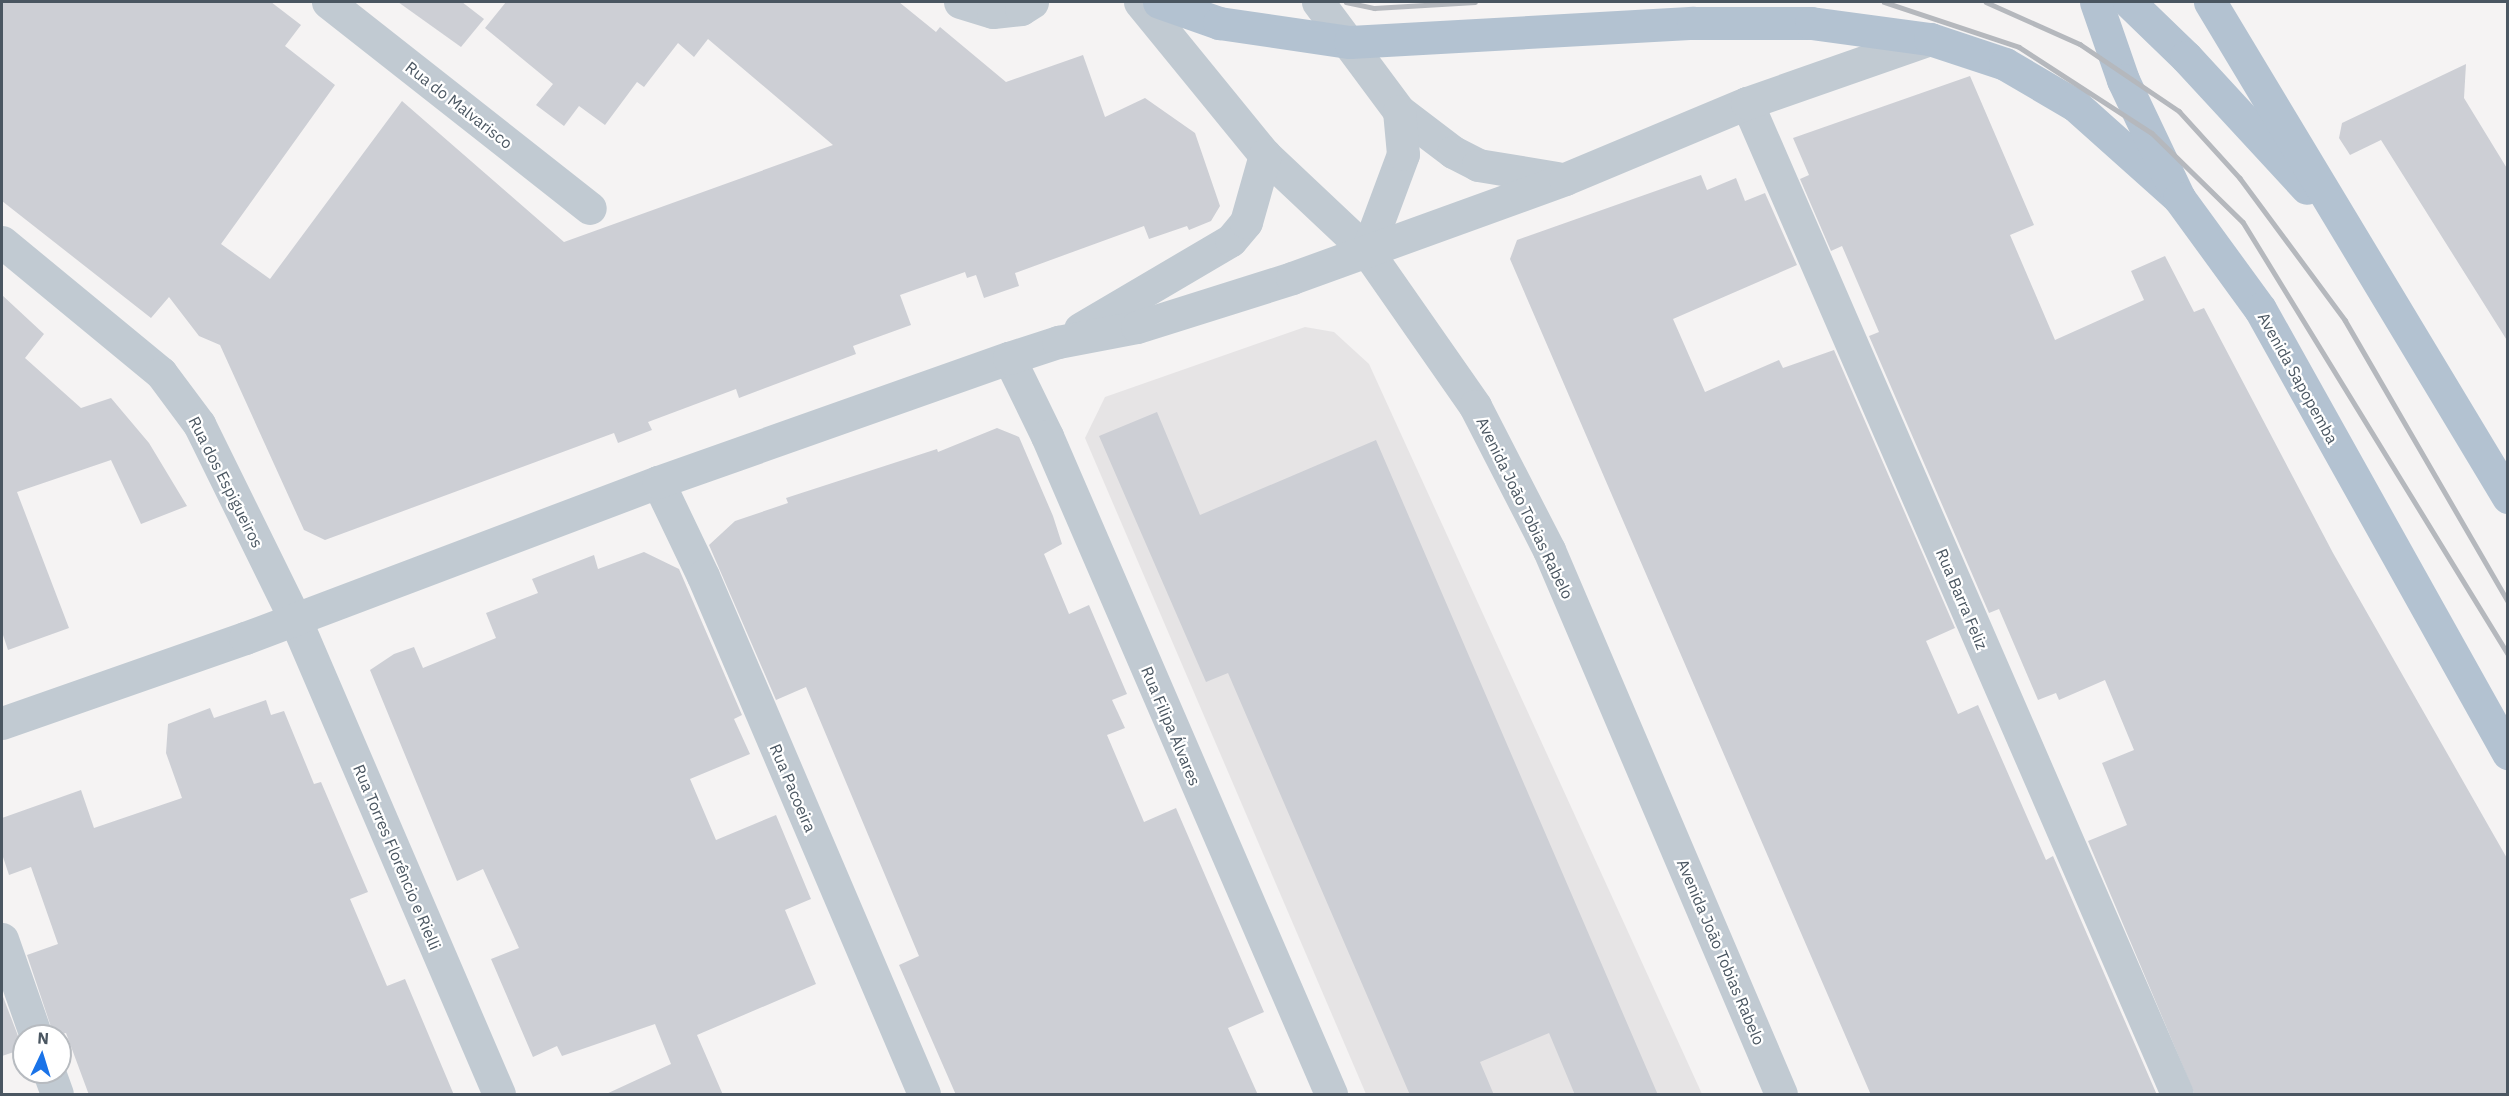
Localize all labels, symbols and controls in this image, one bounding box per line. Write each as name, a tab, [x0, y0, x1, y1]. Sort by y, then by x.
street label: Rua do Malvarisco	[402, 57, 516, 153]
street label: Avenida Sapopemba	[2254, 309, 2342, 447]
street label: Rua dos Espigueiros	[185, 413, 267, 551]
street label: Avenida João Tobias Rabelo	[1473, 414, 1577, 602]
street label: Rua Barra Feliz	[1932, 546, 1992, 652]
street label: Rua Filipa Álvares	[1137, 664, 1205, 788]
street label: Rua Pacoeira	[766, 741, 820, 835]
street label: Rua Torres Florêncio e Rielli	[349, 761, 445, 953]
street label: Avenida João Tobias Rabelo	[1673, 856, 1769, 1048]
north arrow	[12, 1024, 72, 1084]
text: N	[37, 1028, 50, 1048]

